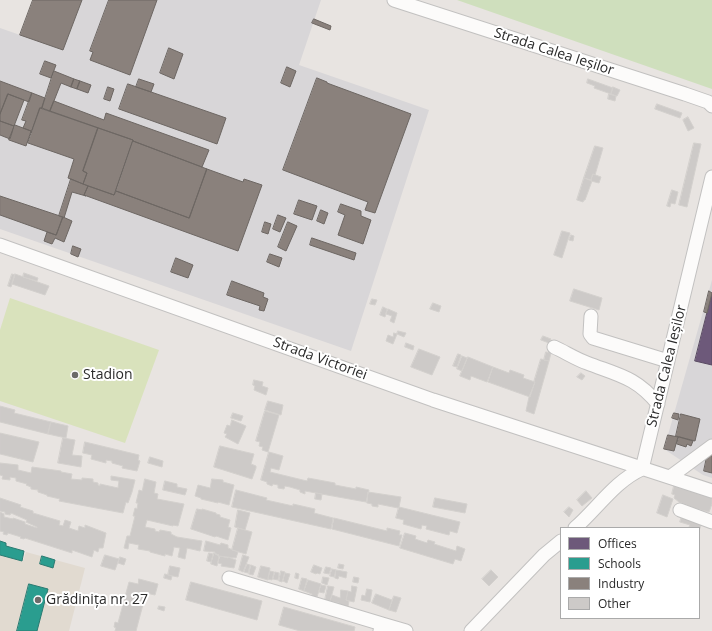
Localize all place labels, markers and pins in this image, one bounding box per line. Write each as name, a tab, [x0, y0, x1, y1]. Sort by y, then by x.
place label: Stadion	[83, 367, 133, 383]
marker: Stadion	[70, 370, 80, 380]
place label: Grădinița nr. 27	[46, 592, 148, 608]
marker: Grădinița nr. 27	[33, 595, 43, 605]

